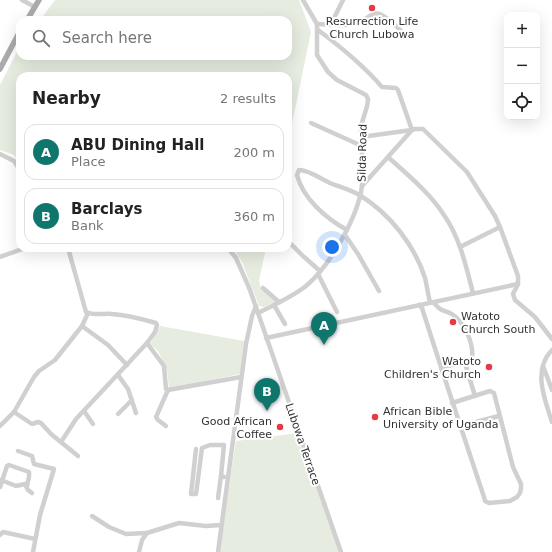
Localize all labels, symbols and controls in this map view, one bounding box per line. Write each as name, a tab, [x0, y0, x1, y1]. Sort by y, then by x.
marker: Resurrection Life Church Lubowa	[367, 3, 377, 13]
map controls	[504, 12, 540, 120]
button: +	[504, 12, 540, 48]
place label: Resurrection Life Church Lubowa	[326, 15, 418, 41]
search box	[16, 16, 292, 60]
icon: search	[30, 27, 52, 49]
text: Search here	[62, 29, 152, 47]
button: −	[504, 48, 540, 84]
button: locate	[504, 84, 540, 120]
text: Nearby	[32, 88, 101, 108]
text: 2 results	[220, 91, 276, 106]
street label: Silda Road	[355, 124, 370, 182]
text: ABU Dining Hall	[71, 136, 204, 154]
text: A	[41, 145, 51, 160]
text: 200 m	[233, 145, 275, 160]
text: Place	[71, 154, 106, 169]
text: Barclays	[71, 200, 142, 218]
text: B	[41, 209, 51, 224]
text: 360 m	[233, 209, 275, 224]
text: Bank	[71, 218, 104, 233]
your location	[322, 237, 342, 257]
place label: Watoto Church South	[461, 310, 535, 336]
pin: A	[311, 312, 337, 345]
marker: Watoto Church South	[448, 317, 458, 327]
place label: Watoto Children's Church	[384, 355, 481, 381]
marker: Watoto Children's Church	[484, 362, 494, 372]
pin: B	[254, 378, 280, 411]
street label: Lubowa Terrace	[282, 401, 323, 487]
place label: African Bible University of Uganda	[383, 405, 499, 431]
marker: African Bible University of Uganda	[370, 412, 380, 422]
place label: Good African Coffee	[201, 415, 272, 441]
marker: Good African Coffee	[275, 422, 285, 432]

